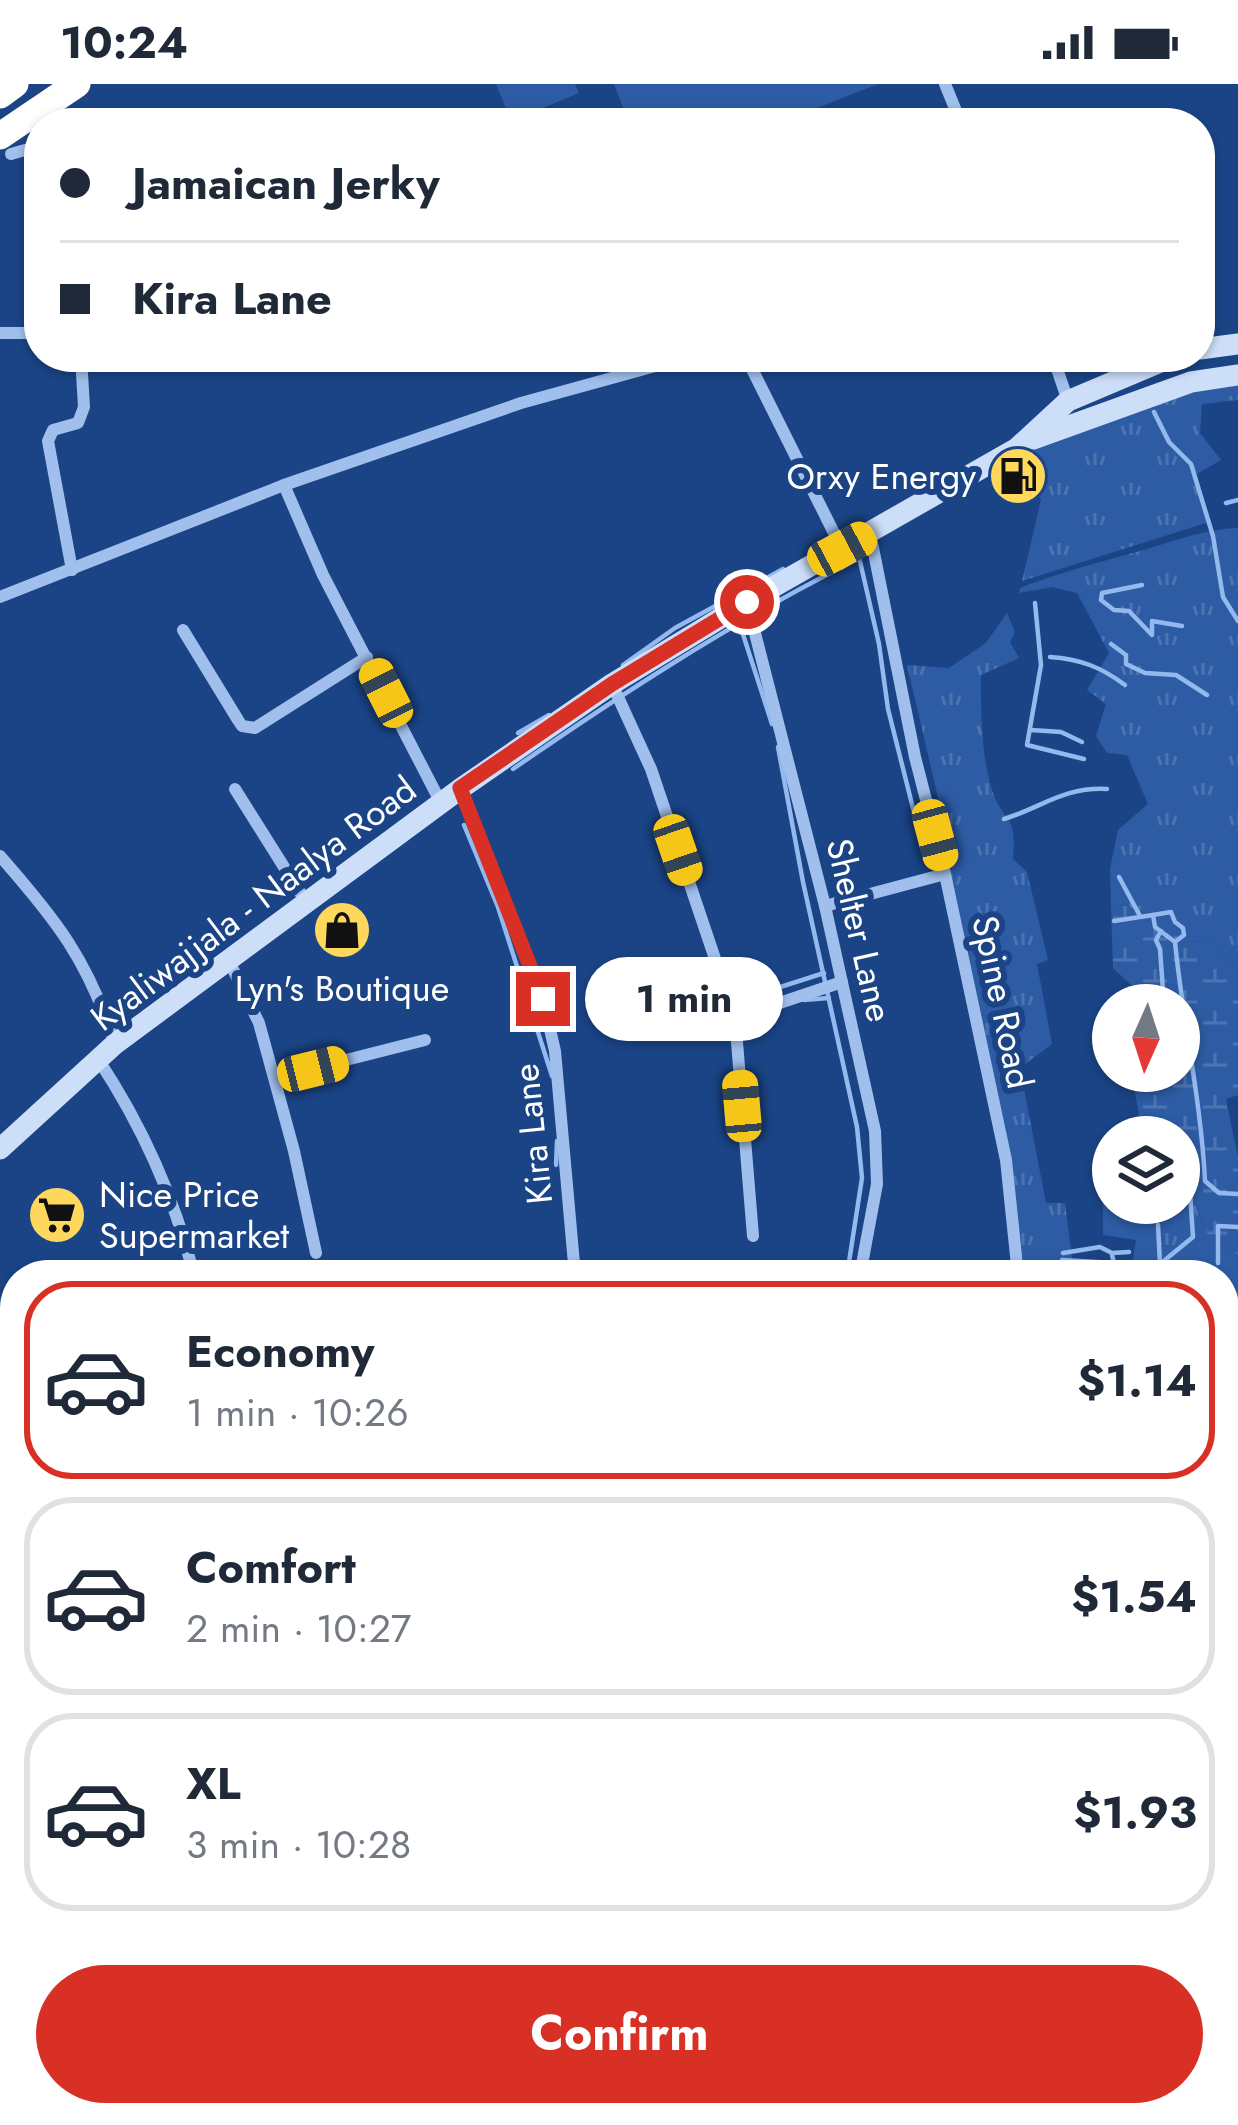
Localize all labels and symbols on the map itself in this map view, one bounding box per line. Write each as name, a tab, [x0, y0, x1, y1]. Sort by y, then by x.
fuel station icon: Orxy Energy	[987, 445, 1049, 507]
place label: Orxy Energy	[786, 450, 976, 502]
car	[802, 516, 882, 582]
route start	[720, 575, 774, 629]
car	[354, 653, 418, 733]
street label: Kyaliwajjala - Naalya Road	[79, 763, 427, 1043]
car	[908, 796, 962, 874]
car	[649, 810, 707, 890]
street label: Shelter Lane	[814, 833, 906, 1027]
shop icon: Lyn's Boutique	[311, 899, 373, 961]
street label: Spine Road	[959, 911, 1047, 1093]
callout: 1 min	[585, 957, 783, 1041]
place label: Lyn's Boutique	[235, 962, 449, 1014]
route end	[516, 972, 570, 1026]
north arrow	[1092, 984, 1200, 1092]
car	[274, 1043, 352, 1095]
street label: Kira Lane	[499, 1061, 565, 1207]
car	[721, 1069, 763, 1143]
place label: Nice Price Supermarket	[99, 1168, 290, 1261]
supermarket icon: Nice Price Supermarket	[26, 1184, 88, 1246]

